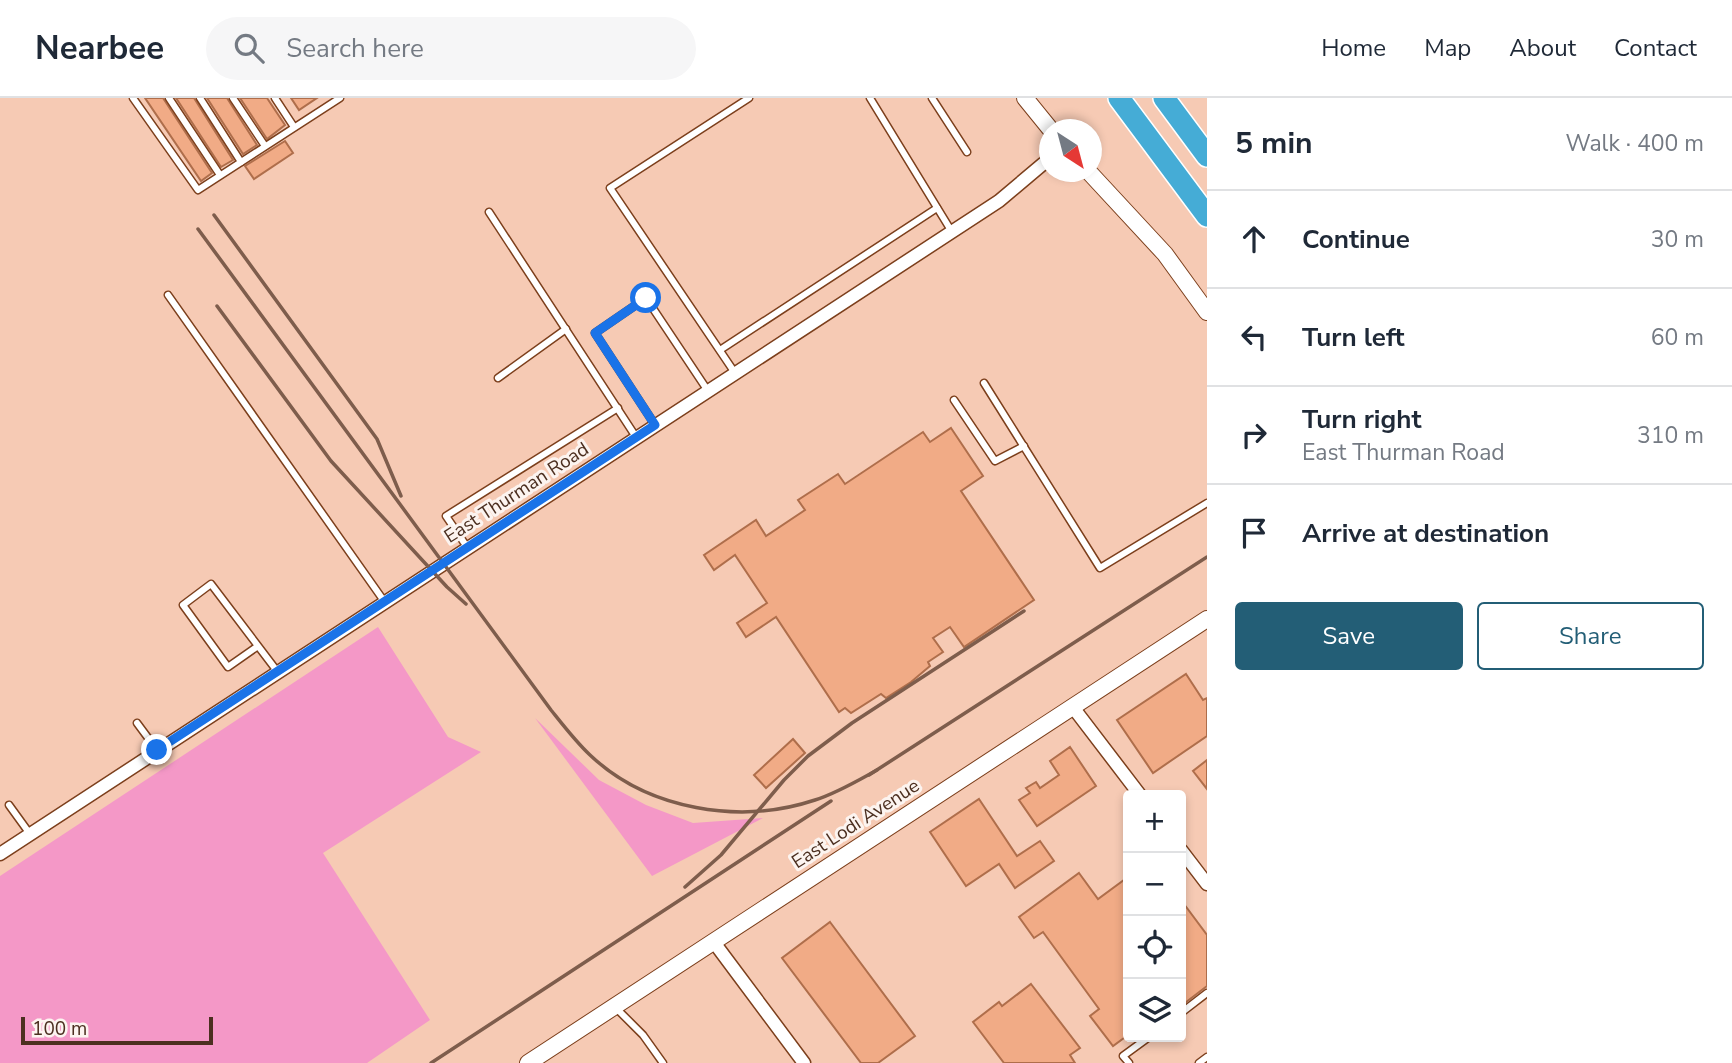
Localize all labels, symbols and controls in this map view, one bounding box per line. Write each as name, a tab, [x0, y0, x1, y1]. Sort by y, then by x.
search box	[206, 17, 696, 80]
text: Nearbee	[35, 26, 164, 71]
icon: search	[230, 29, 268, 67]
text: Search here	[286, 31, 424, 66]
text: Home	[1321, 32, 1386, 64]
text: Map	[1424, 32, 1471, 64]
text: About	[1509, 32, 1576, 64]
text: Contact	[1614, 32, 1697, 64]
north arrow	[1039, 119, 1102, 182]
text: 5 min	[1235, 123, 1313, 164]
text: Walk · 400 m	[1565, 128, 1704, 159]
icon: ahead	[1235, 220, 1273, 258]
text: Continue	[1302, 222, 1410, 257]
text: 30 m	[1651, 224, 1704, 255]
route start	[630, 282, 661, 313]
icon: left	[1235, 318, 1273, 356]
text: Turn left	[1302, 320, 1405, 355]
text: 60 m	[1651, 322, 1704, 353]
text: Turn right	[1302, 402, 1421, 437]
icon: right	[1235, 416, 1273, 454]
text: 310 m	[1637, 420, 1704, 451]
street label: East Thurman Road	[439, 436, 594, 549]
text: East Thurman Road	[1302, 437, 1505, 468]
icon: arrive	[1235, 514, 1273, 552]
text: Arrive at destination	[1302, 516, 1549, 551]
button: Save	[1235, 602, 1463, 670]
button: Share	[1477, 602, 1704, 670]
route end	[141, 734, 172, 765]
street label: East Lodi Avenue	[787, 773, 924, 875]
map controls	[1123, 790, 1186, 1042]
button: +	[1123, 790, 1186, 853]
button: −	[1123, 853, 1186, 916]
button: locate	[1123, 916, 1186, 979]
button: layers	[1123, 979, 1186, 1042]
scale bar	[21, 1014, 214, 1046]
text: 100 m	[32, 1016, 87, 1042]

